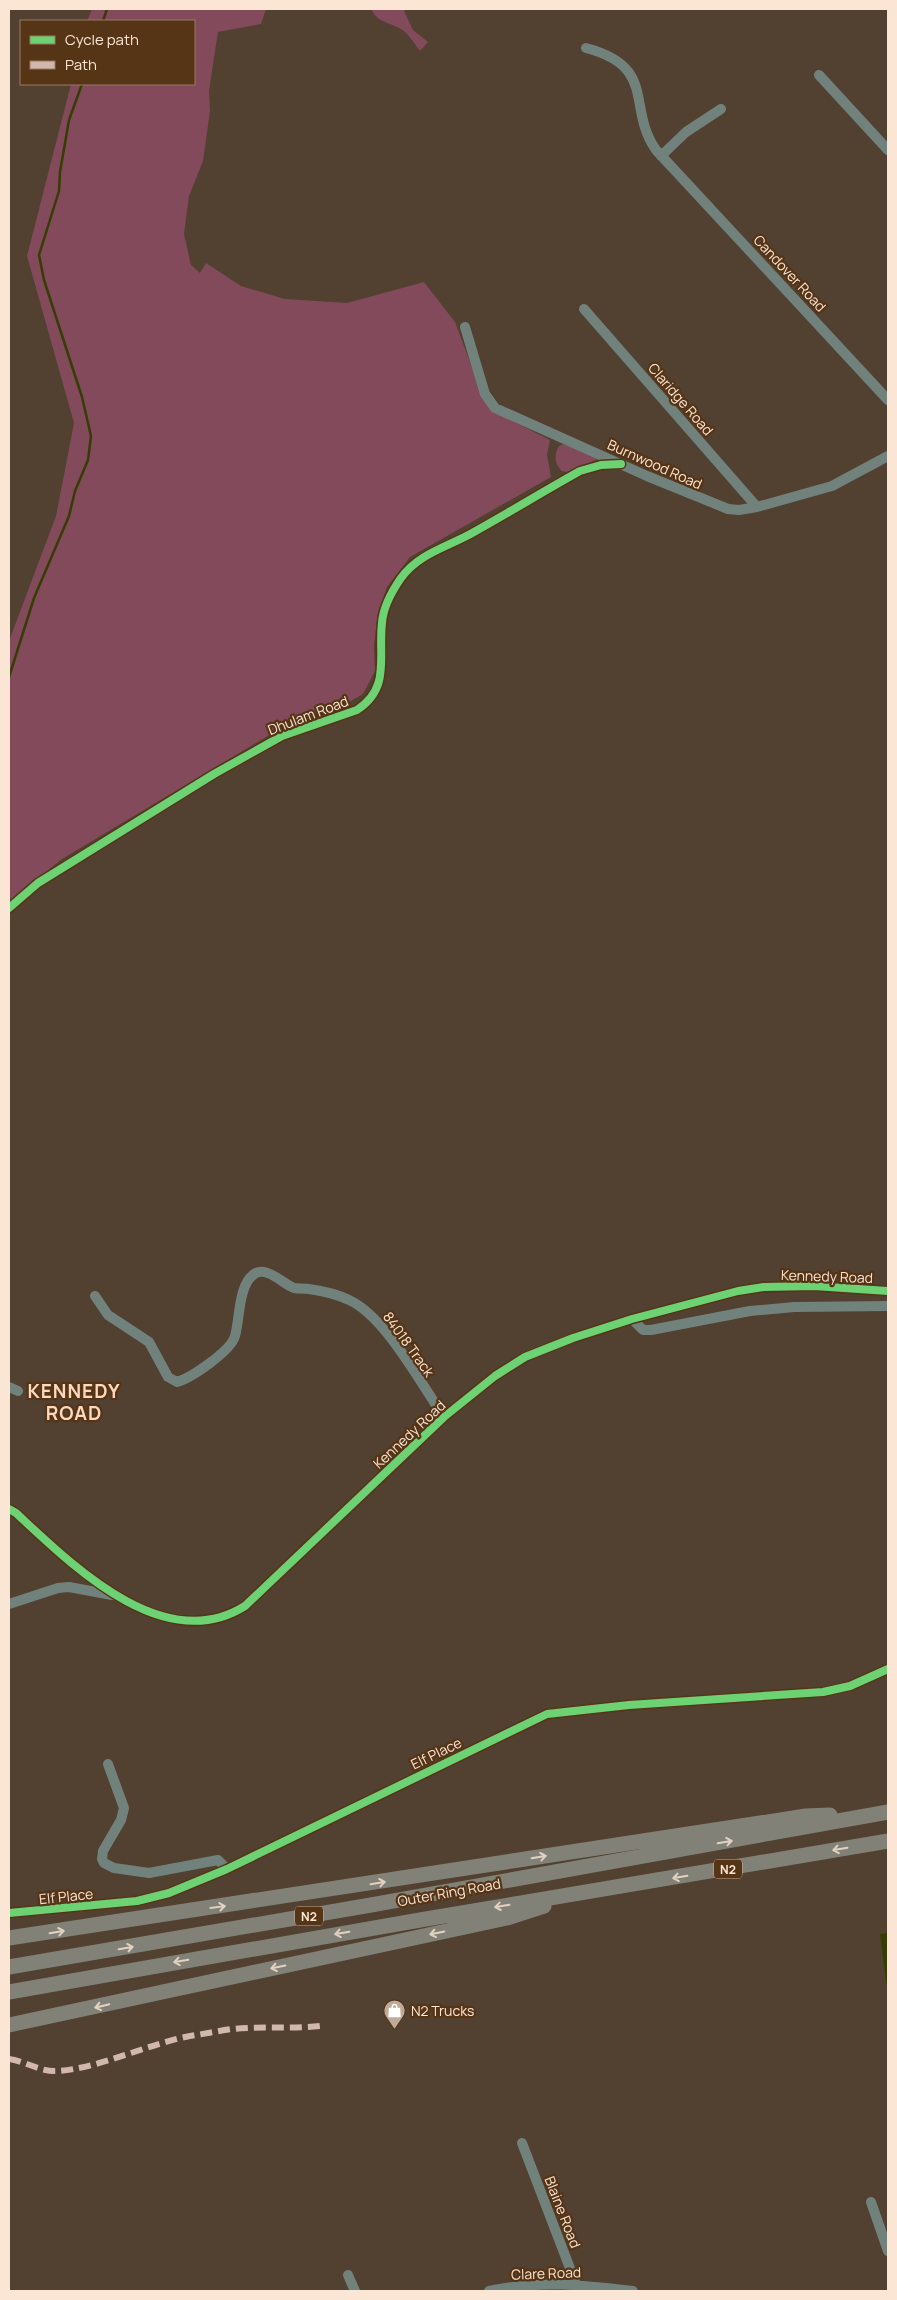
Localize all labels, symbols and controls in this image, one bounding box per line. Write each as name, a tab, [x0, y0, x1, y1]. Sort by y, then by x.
legend	[20, 20, 195, 85]
text: Cycle path	[65, 29, 139, 50]
text: Path	[65, 54, 97, 75]
street label: Candover Road	[749, 231, 831, 315]
street label: Claridge Road	[644, 359, 718, 439]
street label: Burnwood Road	[605, 435, 705, 493]
street label: Dhulam Road	[265, 691, 351, 739]
street label: Kennedy Road	[781, 1265, 873, 1287]
street label: 84018 Track	[379, 1308, 440, 1381]
district label: KENNEDY ROAD	[27, 1378, 121, 1426]
street label: Kennedy Road	[369, 1396, 449, 1472]
street label: Elf Place	[407, 1733, 465, 1773]
one-way arrow	[717, 1836, 733, 1846]
one-way arrow	[833, 1845, 849, 1855]
one-way arrow	[530, 1852, 546, 1862]
road number: N2	[714, 1860, 742, 1878]
one-way arrow	[672, 1872, 688, 1882]
street label: Outer Ring Road	[396, 1874, 502, 1910]
one-way arrow	[370, 1878, 386, 1888]
street label: Elf Place	[38, 1884, 94, 1908]
one-way arrow	[209, 1902, 225, 1912]
one-way arrow	[494, 1902, 510, 1912]
road number: N2	[295, 1906, 323, 1925]
one-way arrow	[49, 1926, 65, 1936]
one-way arrow	[334, 1929, 350, 1939]
one-way arrow	[429, 1929, 445, 1938]
one-way arrow	[118, 1942, 134, 1952]
one-way arrow	[174, 1957, 190, 1967]
one-way arrow	[270, 1963, 286, 1972]
shop icon: N2 Trucks	[383, 1998, 407, 2029]
place label: N2 Trucks	[411, 2001, 474, 2020]
one-way arrow	[94, 2002, 110, 2011]
street label: Blaine Road	[541, 2173, 585, 2251]
street label: Clare Road	[511, 2262, 581, 2284]

